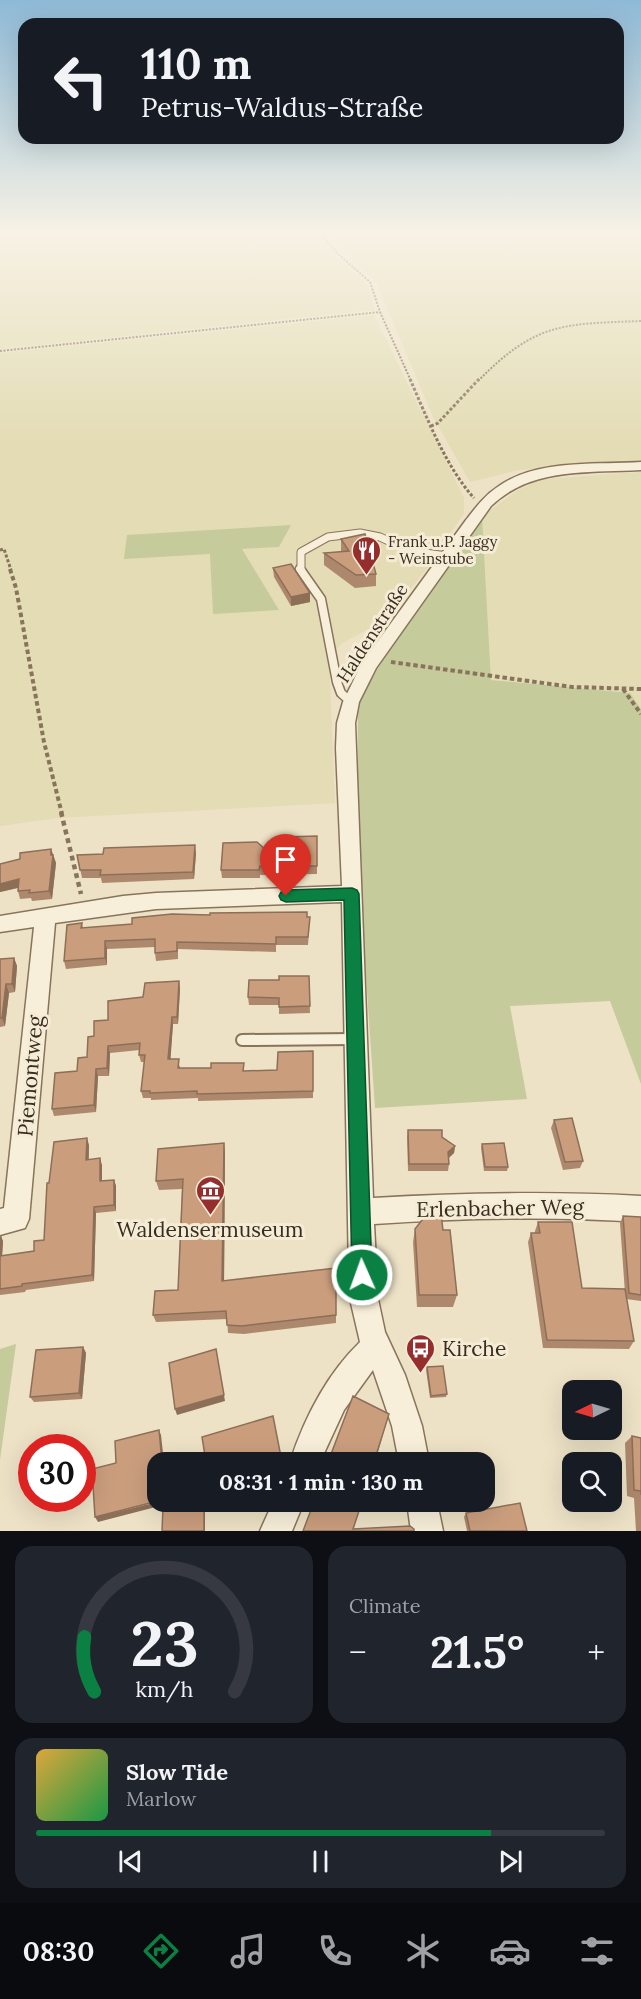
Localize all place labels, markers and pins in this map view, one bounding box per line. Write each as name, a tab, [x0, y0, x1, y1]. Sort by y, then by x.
place label: Frank u.P. Jaggy - Weinstube	[388, 532, 497, 568]
restaurant icon: Frank u.P. Jaggy - Weinstube	[351, 534, 383, 576]
pin	[260, 834, 311, 896]
museum icon: Waldensermuseum	[194, 1174, 226, 1216]
place label: Waldensermuseum	[116, 1216, 304, 1243]
bus stop icon: Kirche	[405, 1332, 437, 1374]
place label: Kirche	[442, 1335, 506, 1362]

